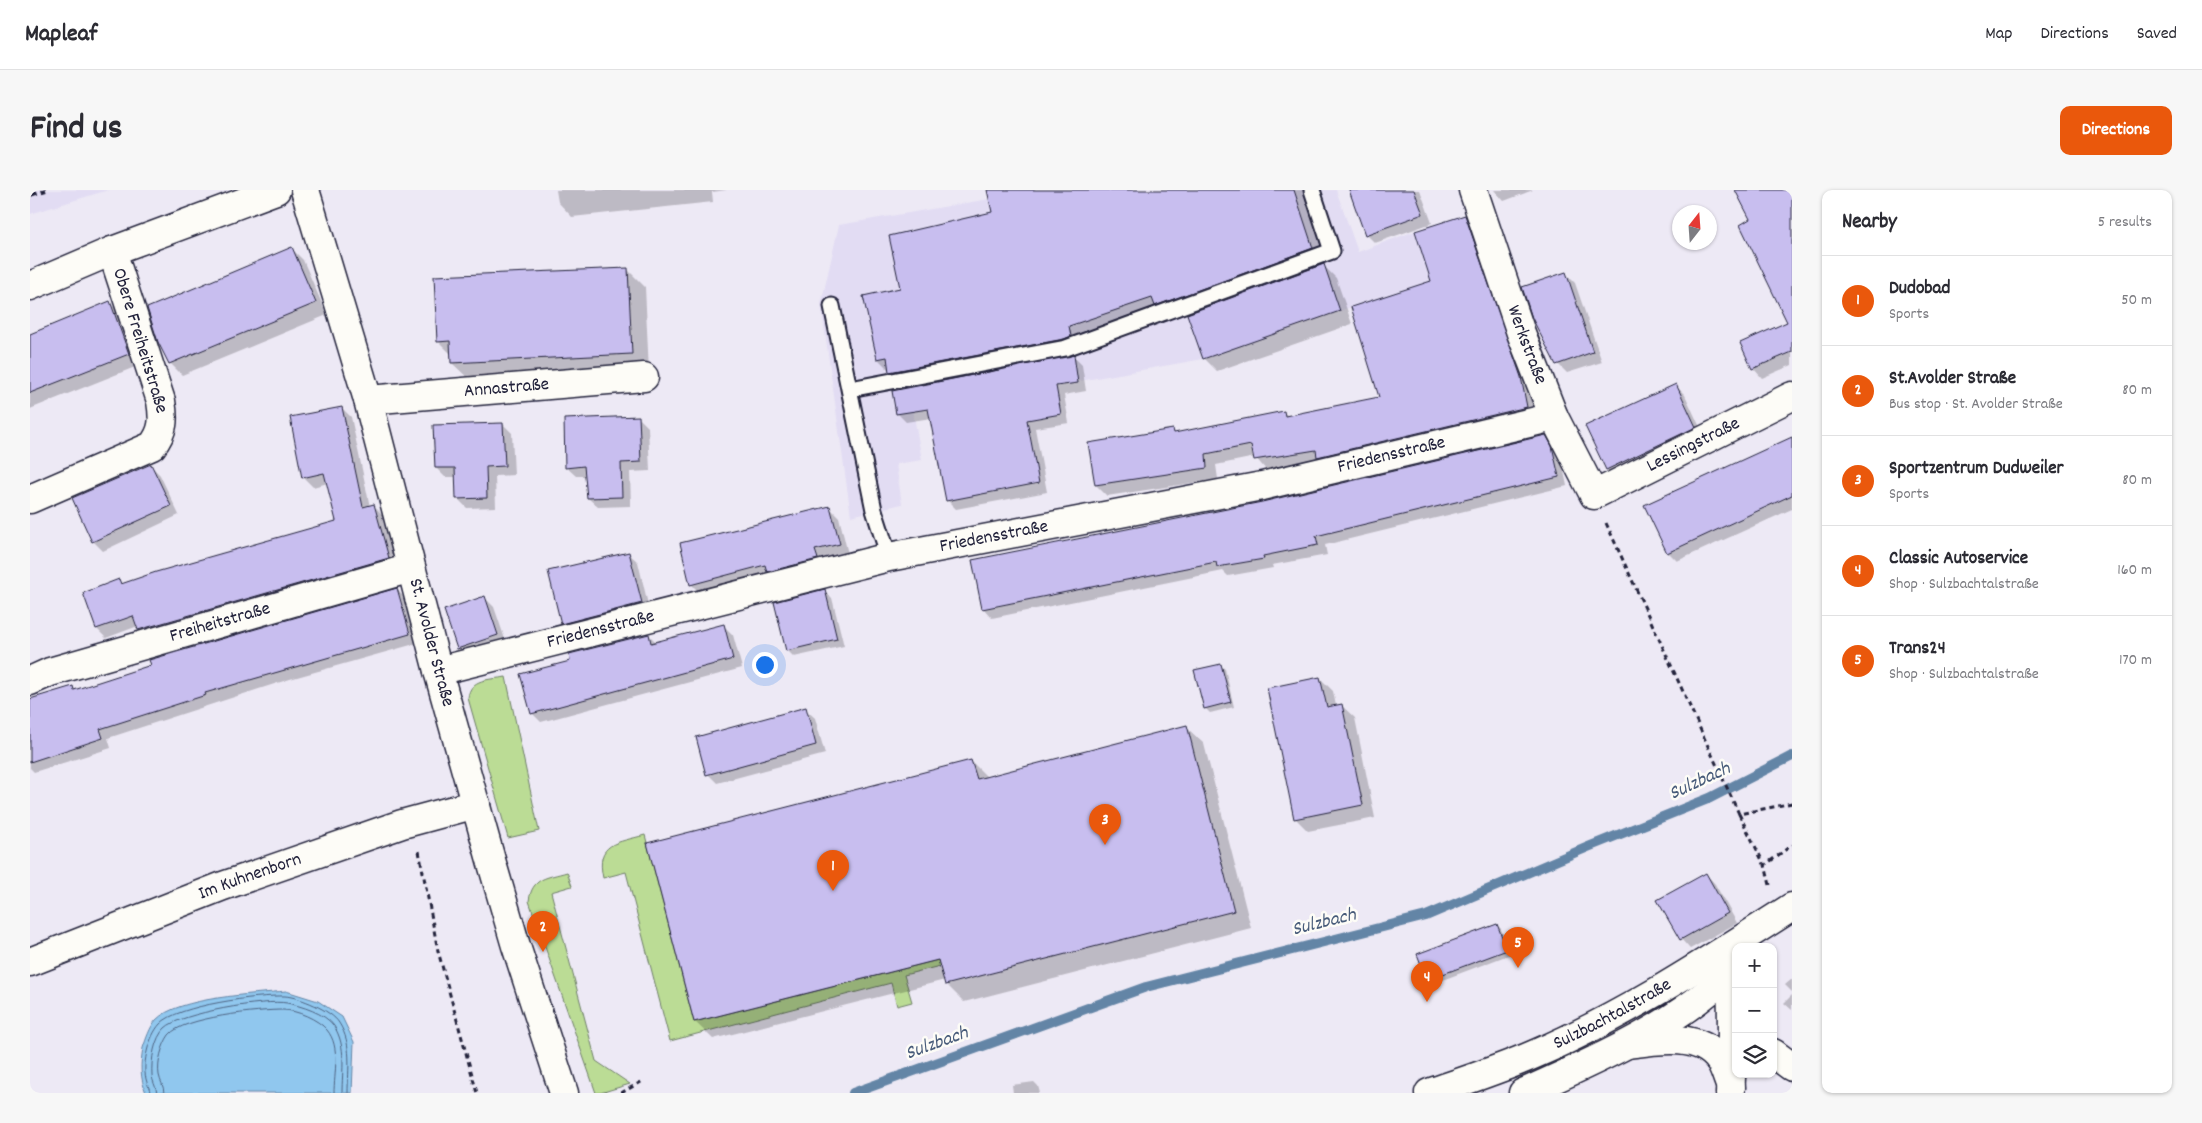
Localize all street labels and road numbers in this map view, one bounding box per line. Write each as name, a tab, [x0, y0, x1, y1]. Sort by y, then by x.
street label: Obere Freiheitstraße	[104, 265, 174, 417]
street label: Werkstraße	[1499, 302, 1553, 389]
street label: Annastraße	[463, 371, 550, 405]
street label: Lessingstraße	[1642, 411, 1745, 480]
street label: Friedensstraße	[1335, 430, 1448, 481]
street label: Friedensstraße	[937, 513, 1050, 561]
street label: St. Avolder Straße	[401, 576, 461, 710]
street label: Freiheitstraße	[167, 596, 274, 650]
street label: Friedensstraße	[544, 603, 657, 656]
street label: Im Kuhnenborn	[195, 846, 305, 908]
street label: Sulzbachtalstraße	[1549, 972, 1677, 1057]

